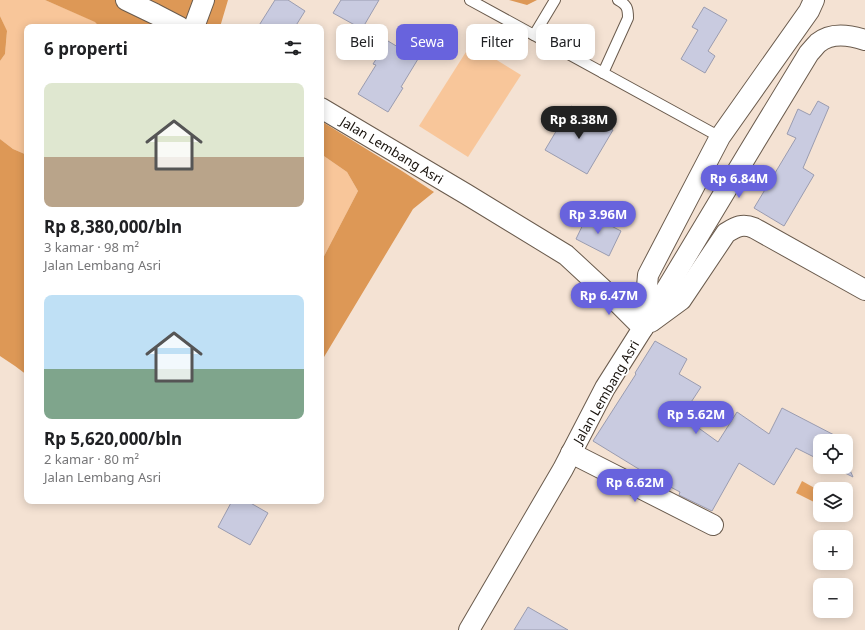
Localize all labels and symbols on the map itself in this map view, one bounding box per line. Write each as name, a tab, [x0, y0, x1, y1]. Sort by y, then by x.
pin: Rp 8.38M	[538, 106, 620, 140]
street label: Jalan Lembang Asri	[335, 111, 447, 188]
pin: Rp 6.84M	[698, 165, 780, 199]
pin: Rp 3.96M	[557, 201, 639, 235]
pin: Rp 6.47M	[568, 282, 650, 316]
street label: Jalan Lembang Asri	[568, 337, 643, 449]
pin: Rp 5.62M	[655, 401, 737, 435]
pin: Rp 6.62M	[594, 469, 676, 503]

